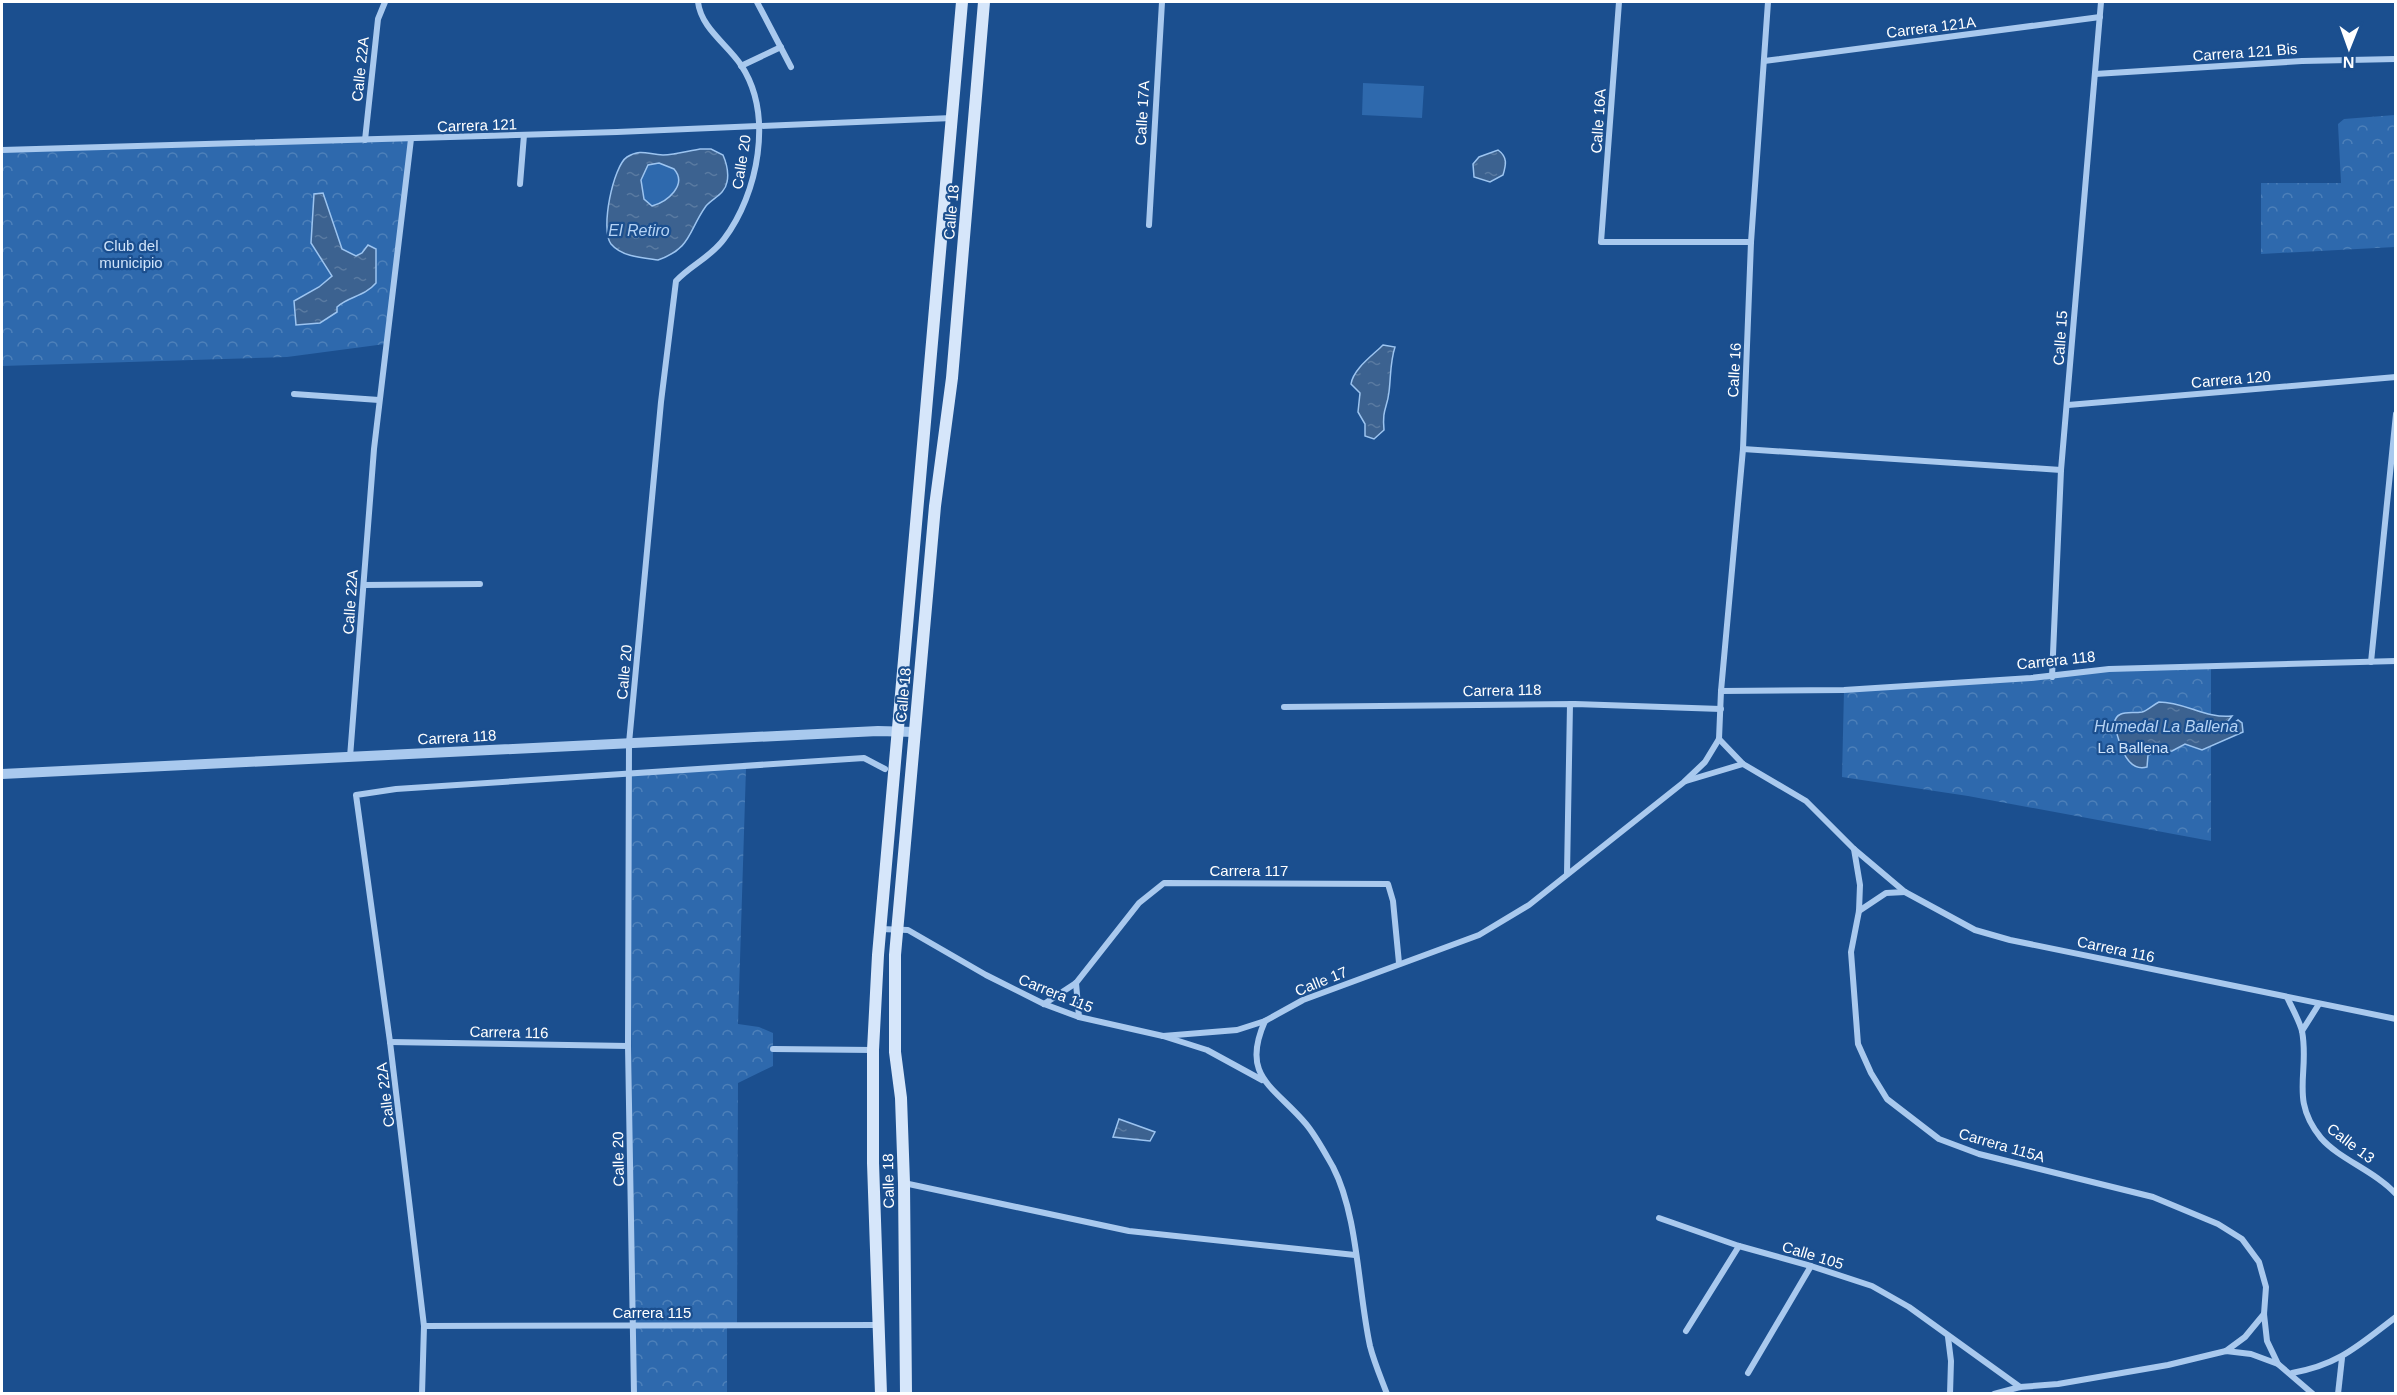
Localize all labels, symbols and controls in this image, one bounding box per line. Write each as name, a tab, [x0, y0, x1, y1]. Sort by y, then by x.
street label: Carrera 121A	[1885, 13, 1977, 41]
north arrow	[2319, 18, 2379, 78]
street label: Calle 22A	[348, 36, 372, 102]
street label: Carrera 121 Bis	[2192, 40, 2298, 64]
text: N	[2343, 54, 2355, 71]
street label: Calle 17A	[1132, 80, 1152, 146]
street label: Calle 16A	[1587, 88, 1609, 154]
street label: Carrera 121	[437, 115, 517, 135]
street label: Calle 20	[728, 133, 754, 191]
street label: Calle 18	[940, 184, 962, 240]
water label: El Retiro	[608, 222, 670, 239]
park label: Club del municipio	[99, 237, 163, 271]
street label: Calle 15	[2050, 310, 2070, 366]
street label: Calle 16	[1724, 342, 1744, 398]
street label: Carrera 120	[2190, 367, 2272, 391]
street label: Calle 22A	[339, 569, 361, 635]
street label: Calle 20	[613, 644, 635, 700]
street label: Carrera 118	[2016, 647, 2096, 673]
street label: Calle 18	[892, 667, 914, 723]
street label: Carrera 118	[1462, 681, 1542, 699]
water label: Humedal La Ballena	[2094, 718, 2238, 735]
street label: Carrera 118	[417, 726, 497, 748]
park label: La Ballena	[2098, 739, 2169, 756]
street label: Carrera 117	[1210, 862, 1288, 879]
street label: Carrera 116	[2076, 932, 2156, 966]
street label: Calle 17	[1292, 963, 1350, 999]
street label: Carrera 115	[1016, 970, 1096, 1016]
street label: Carrera 116	[469, 1023, 549, 1041]
street label: Calle 22A	[373, 1062, 397, 1128]
street label: Calle 13	[2324, 1120, 2378, 1166]
street label: Carrera 115A	[1957, 1125, 2047, 1165]
street label: Calle 20	[609, 1131, 627, 1187]
street label: Calle 18	[879, 1153, 897, 1209]
street label: Calle 105	[1780, 1238, 1846, 1272]
street label: Carrera 115	[613, 1304, 691, 1321]

